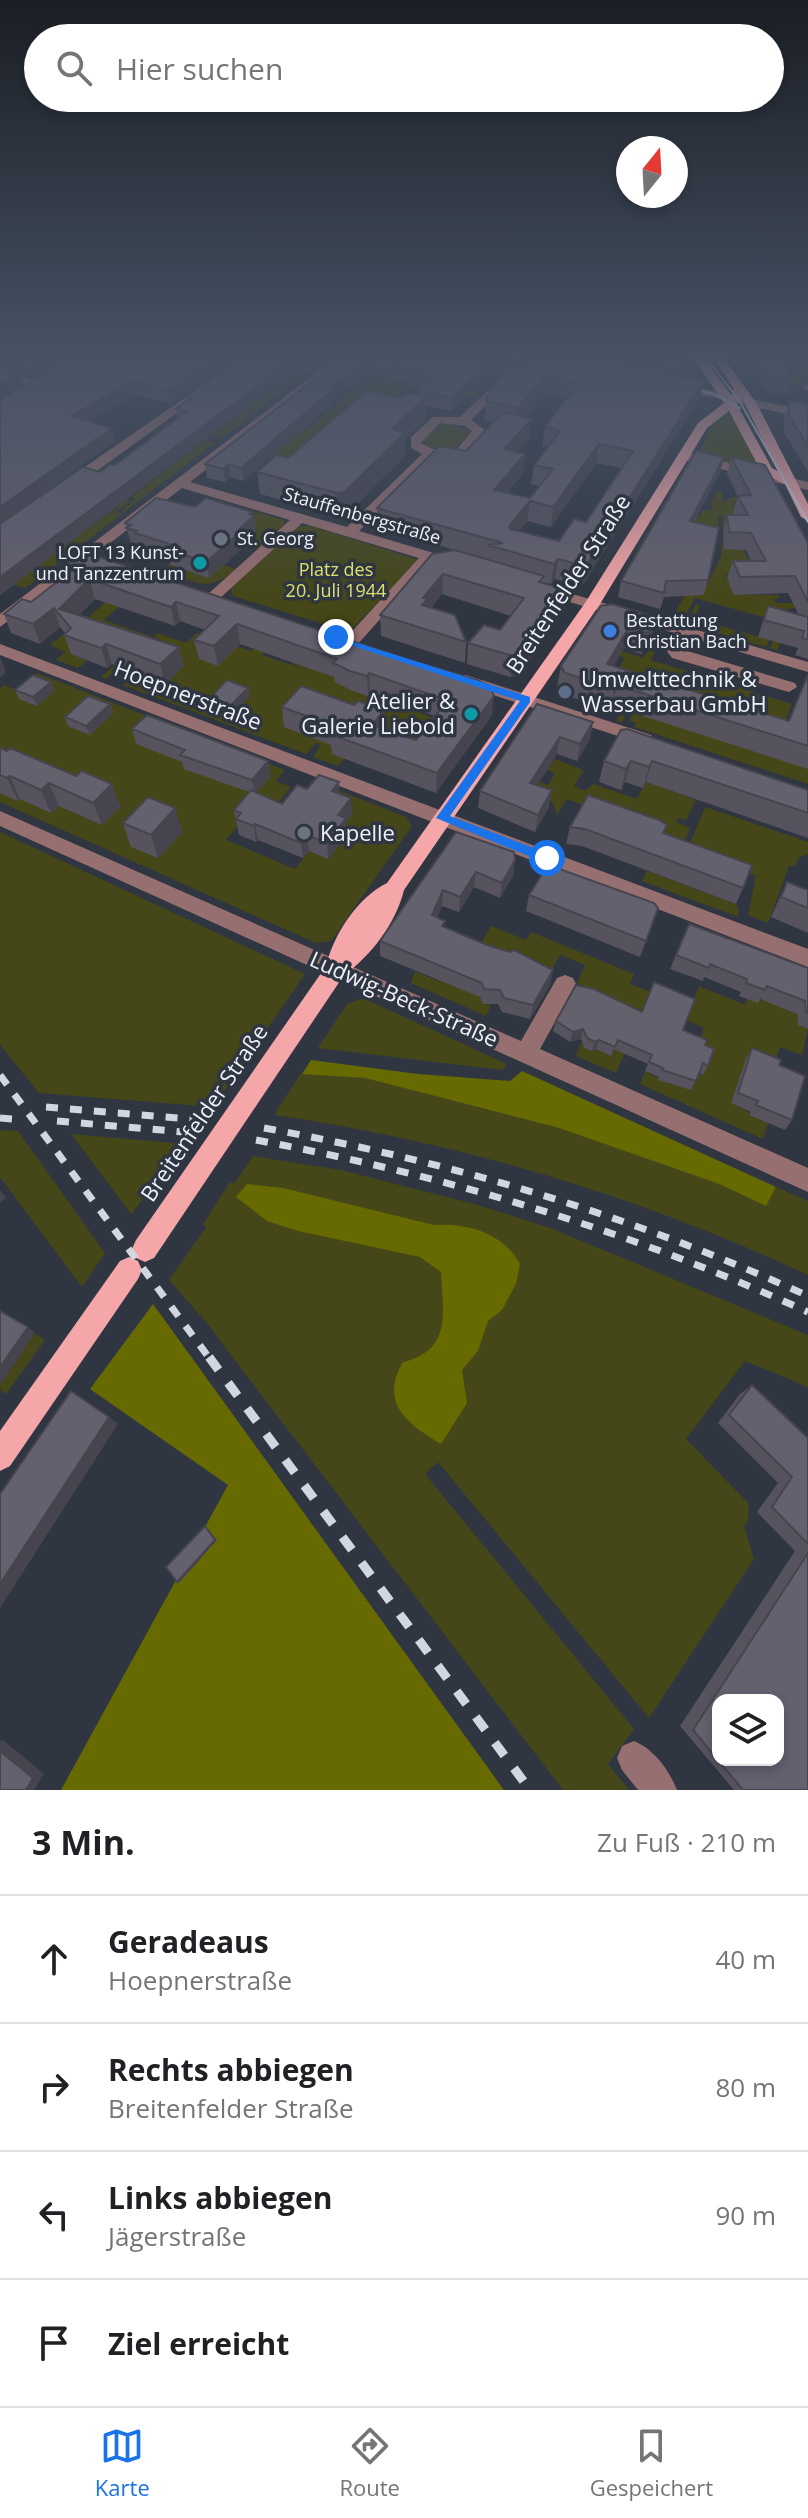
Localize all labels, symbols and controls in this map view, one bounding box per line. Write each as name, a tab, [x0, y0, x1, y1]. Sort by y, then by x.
search box	[24, 24, 784, 112]
icon: search	[52, 46, 96, 90]
text: Hier suchen	[116, 48, 283, 89]
north arrow	[616, 136, 688, 208]
street label: Stauffenbergstraße	[281, 481, 444, 549]
street label: Breitenfelder Straße	[498, 488, 636, 679]
place label: St. Georg	[237, 526, 314, 550]
marker: St. Georg	[212, 530, 230, 548]
place label: LOFT 13 Kunst- und Tanzzentrum	[36, 540, 184, 585]
marker: LOFT 13 Kunst- und Tanzzentrum	[191, 554, 209, 572]
park label: Platz des 20. Juli 1944	[286, 557, 386, 602]
place label: Bestattung Christian Bach	[626, 608, 747, 653]
route end	[318, 619, 354, 655]
marker: Bestattung Christian Bach	[601, 622, 619, 640]
street label: Hoepnerstraße	[110, 652, 266, 736]
place label: Umwelttechnik & Wasserbau GmbH	[581, 663, 767, 718]
marker: Umwelttechnik & Wasserbau GmbH	[556, 683, 574, 701]
place label: Atelier & Galerie Liebold	[301, 685, 455, 740]
marker: Atelier & Galerie Liebold	[462, 705, 480, 723]
place label: Kapelle	[320, 817, 395, 847]
marker: Kapelle	[295, 824, 313, 842]
route start	[529, 840, 565, 876]
street label: Ludwig-Beck-Straße	[306, 943, 503, 1053]
street label: Breitenfelder Straße	[133, 1018, 274, 1207]
map controls	[712, 1694, 784, 1766]
button: layers	[712, 1694, 784, 1766]
text: 3 Min.	[32, 1819, 135, 1865]
text: Zu Fuß · 210 m	[597, 1824, 776, 1860]
text: Geradeaus	[108, 1921, 269, 1962]
icon: ahead	[32, 1937, 76, 1981]
text: 40 m	[715, 1941, 776, 1977]
text: Hoepnerstraße	[108, 1962, 292, 1998]
text: Rechts abbiegen	[108, 2049, 354, 2090]
icon: right	[32, 2065, 76, 2109]
text: 80 m	[715, 2069, 776, 2105]
text: Breitenfelder Straße	[108, 2090, 354, 2126]
text: Links abbiegen	[108, 2177, 333, 2218]
icon: left	[32, 2193, 76, 2237]
text: 90 m	[715, 2197, 776, 2233]
text: Jägerstraße	[108, 2218, 246, 2254]
icon: arrive	[32, 2321, 76, 2365]
text: Ziel erreicht	[108, 2323, 289, 2364]
tab: Karte	[95, 2424, 150, 2502]
tab: Route	[339, 2424, 400, 2502]
tab: Gespeichert	[590, 2424, 713, 2502]

